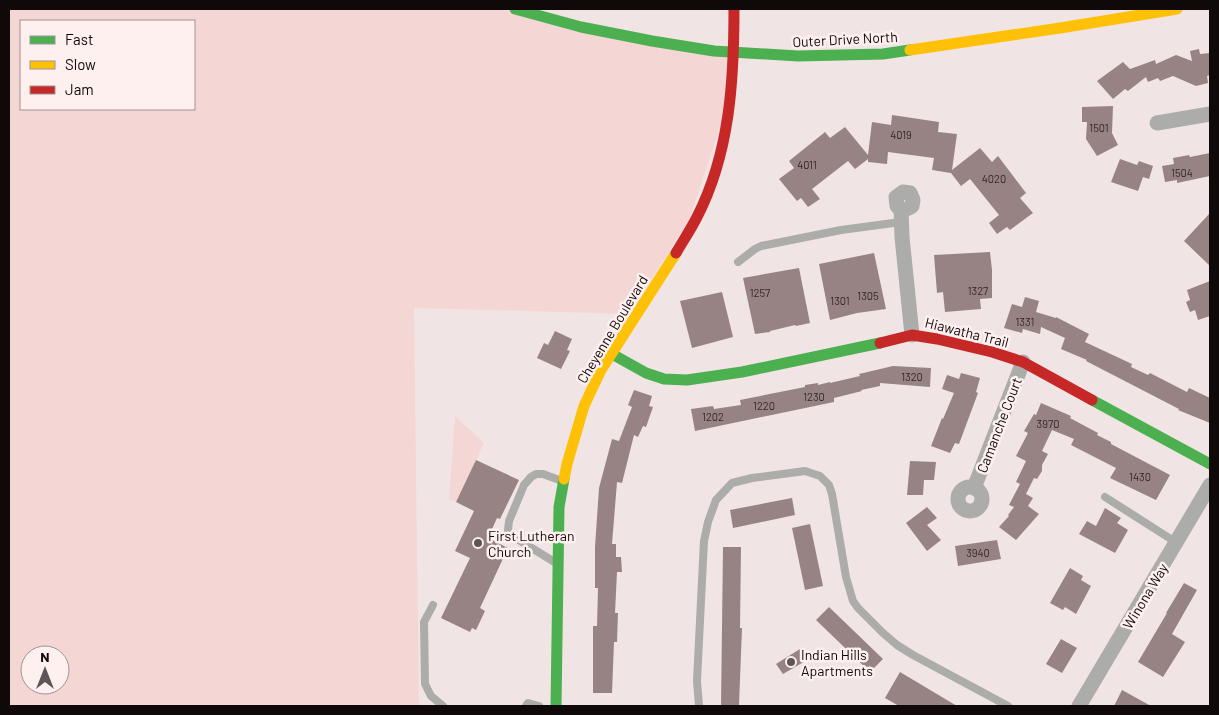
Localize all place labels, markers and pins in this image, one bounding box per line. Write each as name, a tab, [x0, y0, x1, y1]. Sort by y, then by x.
place label: First Lutheran Church	[488, 527, 574, 560]
marker: First Lutheran Church	[472, 537, 484, 549]
place label: Indian Hills Apartments	[801, 646, 873, 679]
marker: Indian Hills Apartments	[785, 656, 797, 668]

